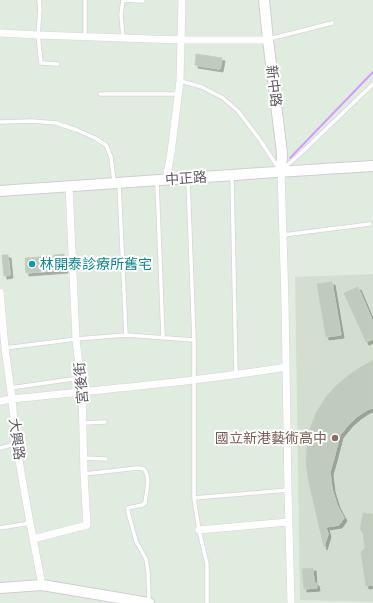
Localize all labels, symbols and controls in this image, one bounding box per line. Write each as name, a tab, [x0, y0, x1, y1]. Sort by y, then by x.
street label: 新中路	[263, 64, 285, 108]
street label: 中正路	[164, 168, 208, 188]
place label: 林開泰診療所舊宅	[40, 255, 152, 273]
marker: 林開泰診療所舊宅	[27, 259, 37, 269]
street label: 宮後街	[70, 361, 92, 405]
street label: 大興路	[5, 417, 29, 461]
place label: 國立新港藝術高中	[215, 429, 327, 447]
marker: 國立新港藝術高中	[330, 433, 340, 443]

